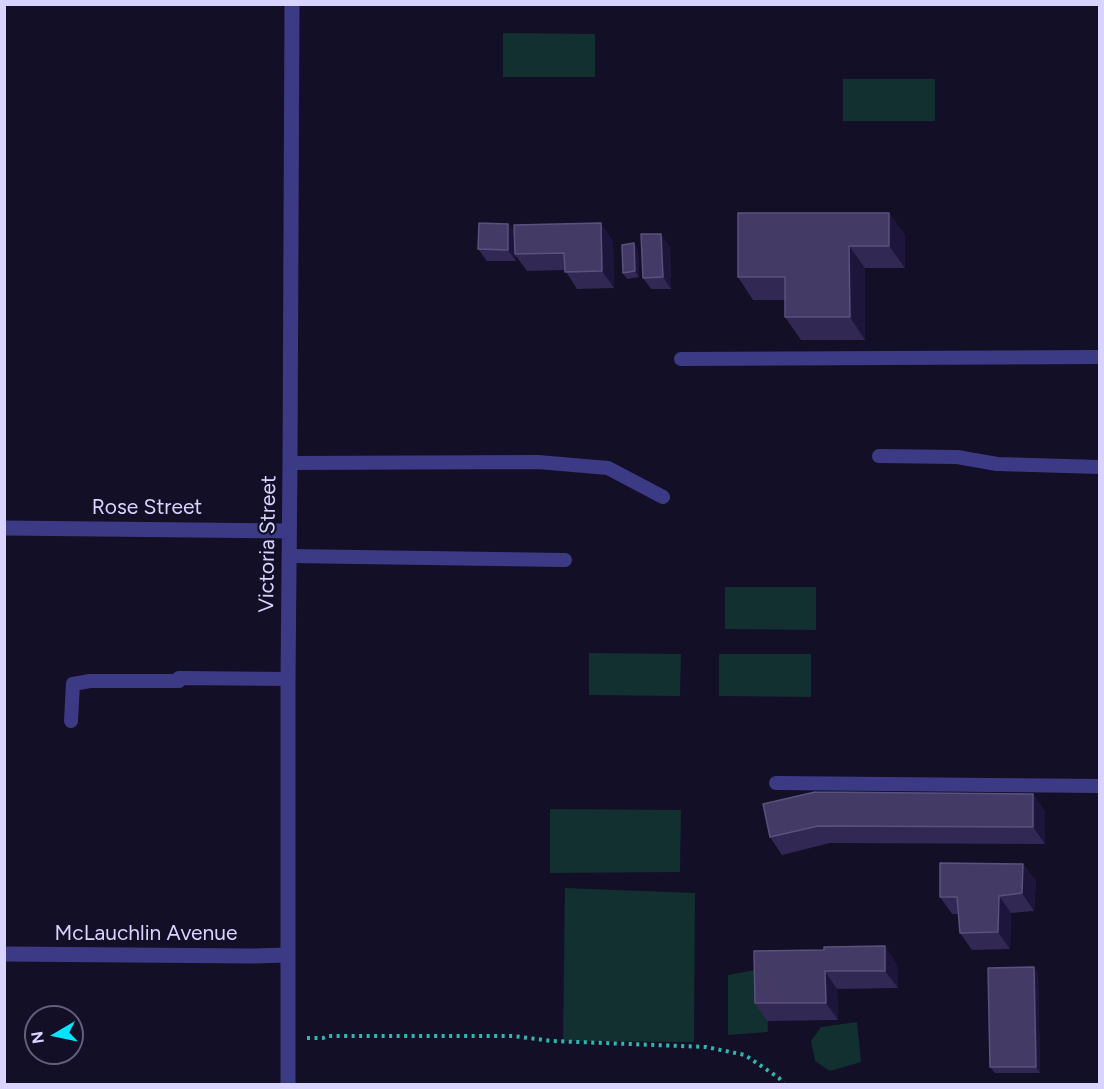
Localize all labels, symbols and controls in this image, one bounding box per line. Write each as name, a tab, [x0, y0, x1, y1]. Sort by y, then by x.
street label: Victoria Street	[254, 475, 282, 613]
street label: Rose Street	[92, 495, 202, 521]
street label: McLauchlin Avenue	[55, 921, 237, 947]
north arrow	[24, 1005, 84, 1065]
text: N	[27, 1030, 48, 1045]

